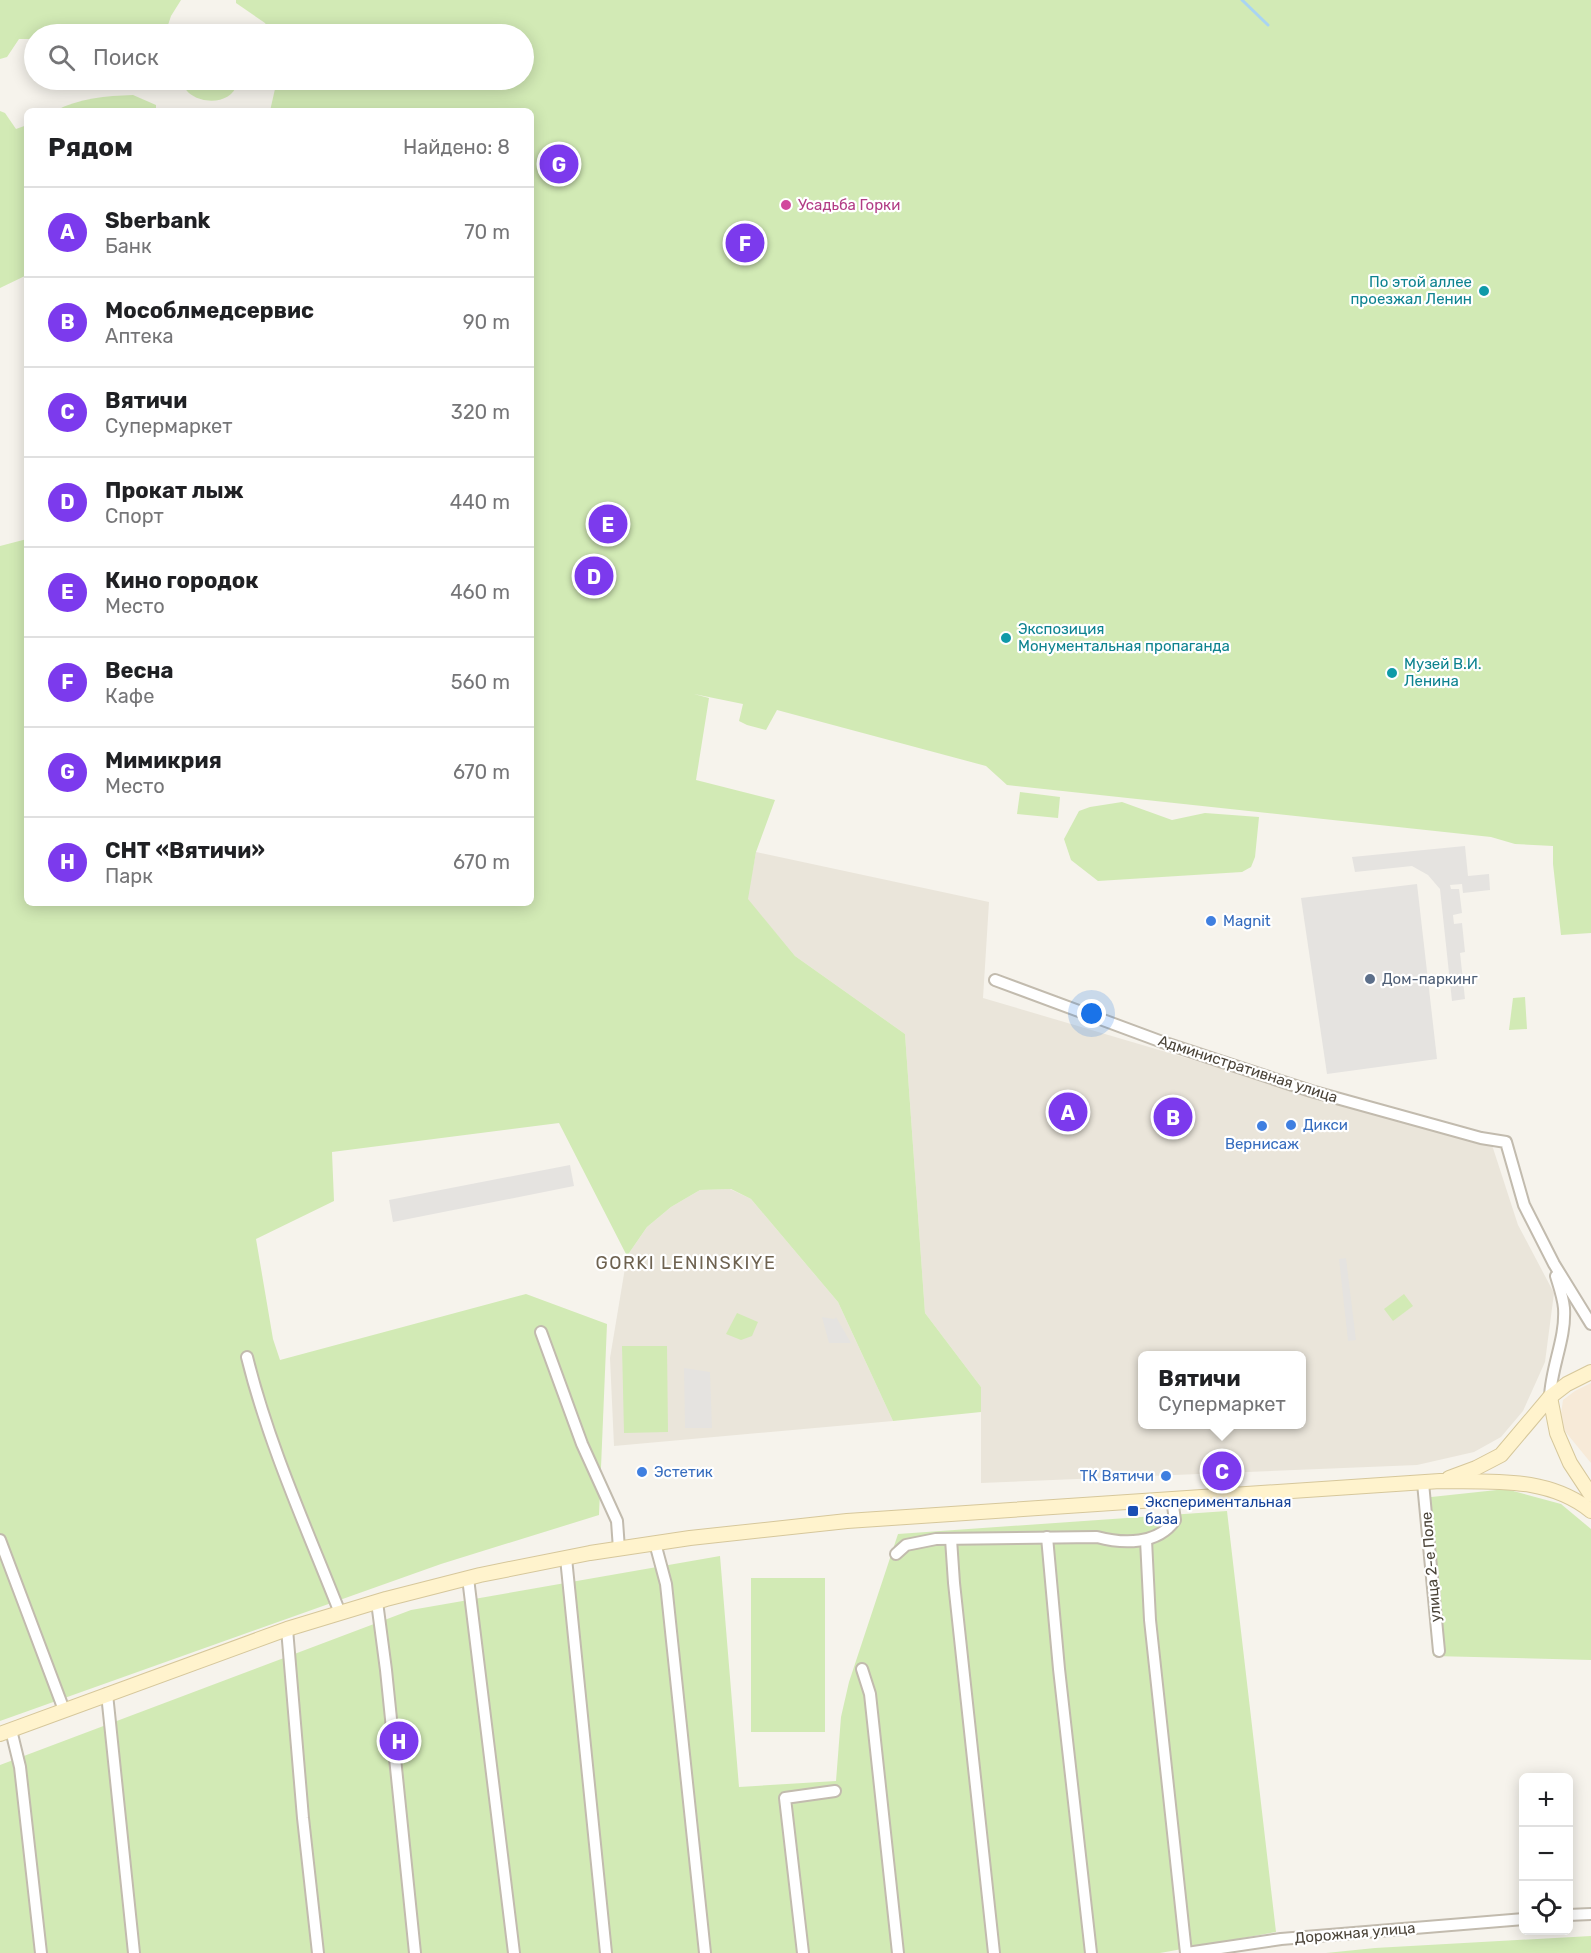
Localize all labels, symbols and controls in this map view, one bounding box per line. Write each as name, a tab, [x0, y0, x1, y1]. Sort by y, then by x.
search box	[24, 24, 534, 90]
icon: search	[45, 41, 78, 74]
text: Поиск	[93, 44, 159, 71]
text: Рядом	[48, 132, 133, 163]
text: Найдено: 8	[403, 135, 510, 159]
pin: G	[540, 142, 578, 186]
place label: Усадьба Горки	[798, 196, 900, 214]
marker: Усадьба Горки	[779, 198, 793, 212]
text: Sberbank	[105, 207, 210, 234]
text: A	[60, 220, 75, 244]
text: 70 m	[464, 220, 510, 244]
pin: F	[726, 220, 764, 266]
text: Банк	[105, 234, 152, 258]
place label: По этой аллее проезжал Ленин	[1350, 273, 1472, 308]
marker: По этой аллее проезжал Ленин	[1477, 284, 1491, 298]
text: Мособлмедсервис	[105, 297, 314, 324]
text: B	[60, 310, 75, 334]
text: 90 m	[463, 310, 510, 334]
text: Аптека	[105, 324, 173, 348]
text: Вятичи	[105, 387, 187, 414]
text: C	[60, 400, 75, 424]
text: 320 m	[451, 400, 510, 424]
text: Супермаркет	[105, 414, 233, 438]
text: Прокат лыж	[105, 477, 244, 504]
text: D	[60, 490, 75, 514]
text: 440 m	[450, 490, 510, 514]
pin: E	[588, 502, 628, 546]
text: Спорт	[105, 504, 164, 528]
pin: D	[574, 554, 614, 598]
text: Кино городок	[105, 567, 259, 594]
text: E	[61, 580, 74, 604]
text: 460 m	[450, 580, 510, 604]
text: Место	[105, 594, 165, 618]
place label: Экспозиция Монументальная пропаганда	[1018, 620, 1230, 655]
marker: Экспозиция Монументальная пропаганда	[999, 631, 1013, 645]
place label: Музей В.И. Ленина	[1404, 655, 1482, 690]
text: Весна	[105, 657, 174, 684]
marker: Музей В.И. Ленина	[1385, 666, 1399, 680]
text: F	[61, 670, 74, 694]
text: 560 m	[451, 670, 510, 694]
text: Кафе	[105, 684, 154, 708]
text: Мимикрия	[105, 747, 222, 774]
text: G	[60, 760, 75, 784]
text: 670 m	[453, 760, 510, 784]
text: Место	[105, 774, 165, 798]
text: СНТ «Вятичи»	[105, 837, 265, 864]
text: H	[60, 850, 75, 874]
text: 670 m	[453, 850, 510, 874]
text: Парк	[105, 864, 153, 888]
place label: Magnit	[1223, 912, 1271, 930]
marker: Magnit	[1204, 914, 1218, 928]
place label: Дом-паркинг	[1382, 970, 1478, 988]
marker: Дом-паркинг	[1363, 972, 1377, 986]
your location	[1077, 999, 1106, 1028]
street label: Административная улица	[1156, 1031, 1340, 1107]
pin: A	[1048, 1090, 1088, 1134]
pin: B	[1154, 1094, 1192, 1140]
place label: Дикси	[1303, 1116, 1348, 1134]
marker: Дикси	[1284, 1118, 1298, 1132]
marker: Вернисаж	[1255, 1119, 1269, 1133]
place label: Вернисаж	[1225, 1135, 1299, 1153]
district label: GORKI LENINSKIYE	[596, 1252, 776, 1274]
popup	[1138, 1351, 1306, 1429]
text: Вятичи	[1158, 1365, 1240, 1392]
text: Супермаркет	[1158, 1392, 1286, 1416]
pin: C	[1202, 1448, 1242, 1494]
place label: Эстетик	[654, 1463, 713, 1481]
marker: Эстетик	[635, 1465, 649, 1479]
place label: ТК Вятичи	[1080, 1467, 1154, 1485]
marker: ТК Вятичи	[1159, 1469, 1173, 1483]
place label: Экспериментальная база	[1145, 1493, 1291, 1528]
marker: Экспериментальная база	[1126, 1504, 1140, 1518]
street label: улица 2-е Поле	[1417, 1511, 1445, 1623]
pin: H	[380, 1718, 418, 1764]
map controls	[1519, 1773, 1573, 1935]
button: +	[1519, 1773, 1573, 1827]
button: −	[1519, 1827, 1573, 1881]
button: locate	[1519, 1881, 1573, 1935]
street label: Дорожная улица	[1294, 1919, 1416, 1947]

